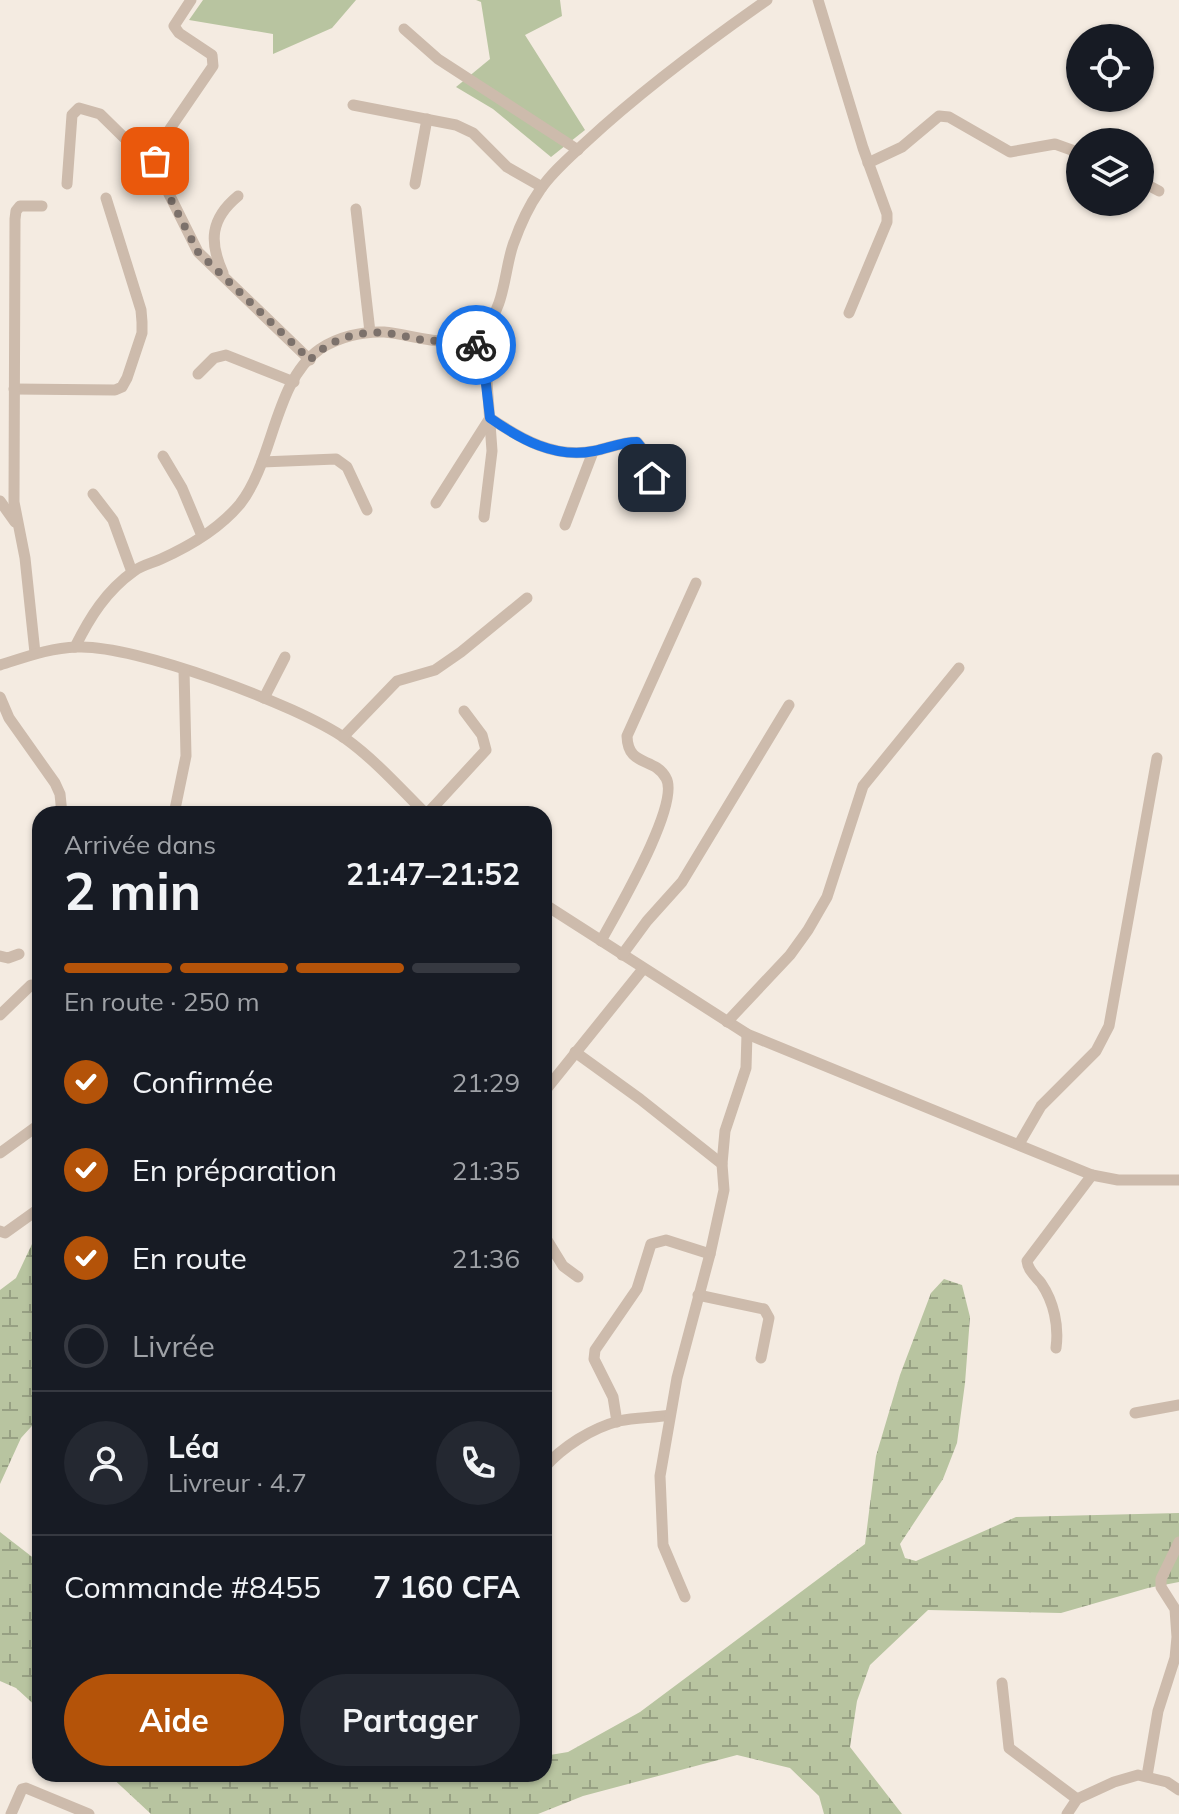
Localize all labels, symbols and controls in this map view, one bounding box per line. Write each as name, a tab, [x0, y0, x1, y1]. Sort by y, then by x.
map controls	[1066, 24, 1154, 216]
button: locate	[1066, 24, 1154, 112]
pin	[121, 127, 189, 195]
button: layers	[1066, 128, 1154, 216]
icon: bag	[133, 139, 177, 183]
courier	[436, 305, 516, 385]
icon: bike	[454, 323, 498, 367]
pin	[618, 444, 686, 512]
icon: home	[630, 456, 674, 500]
text: Arrivée dans	[64, 828, 216, 861]
text: 21:47–21:52	[346, 855, 520, 893]
text: 2 min	[64, 858, 201, 923]
text: En route · 250 m	[64, 985, 260, 1018]
icon: check	[64, 1060, 108, 1104]
text: Confirmée	[132, 1063, 273, 1101]
text: 21:29	[452, 1066, 520, 1099]
icon: check	[64, 1148, 108, 1192]
text: En préparation	[132, 1151, 337, 1189]
text: 21:35	[452, 1154, 520, 1187]
icon: check	[64, 1236, 108, 1280]
text: En route	[132, 1239, 247, 1277]
text: 21:36	[452, 1242, 520, 1275]
text: Livrée	[132, 1327, 215, 1365]
button: person	[64, 1421, 148, 1505]
button: phone	[436, 1421, 520, 1505]
text: Léa	[168, 1428, 220, 1466]
text: Livreur · 4.7	[168, 1466, 307, 1499]
text: Commande #8455	[64, 1568, 321, 1606]
text: 7 160 CFA	[373, 1568, 520, 1606]
button: Aide	[64, 1674, 284, 1766]
button: Partager	[300, 1674, 520, 1766]

